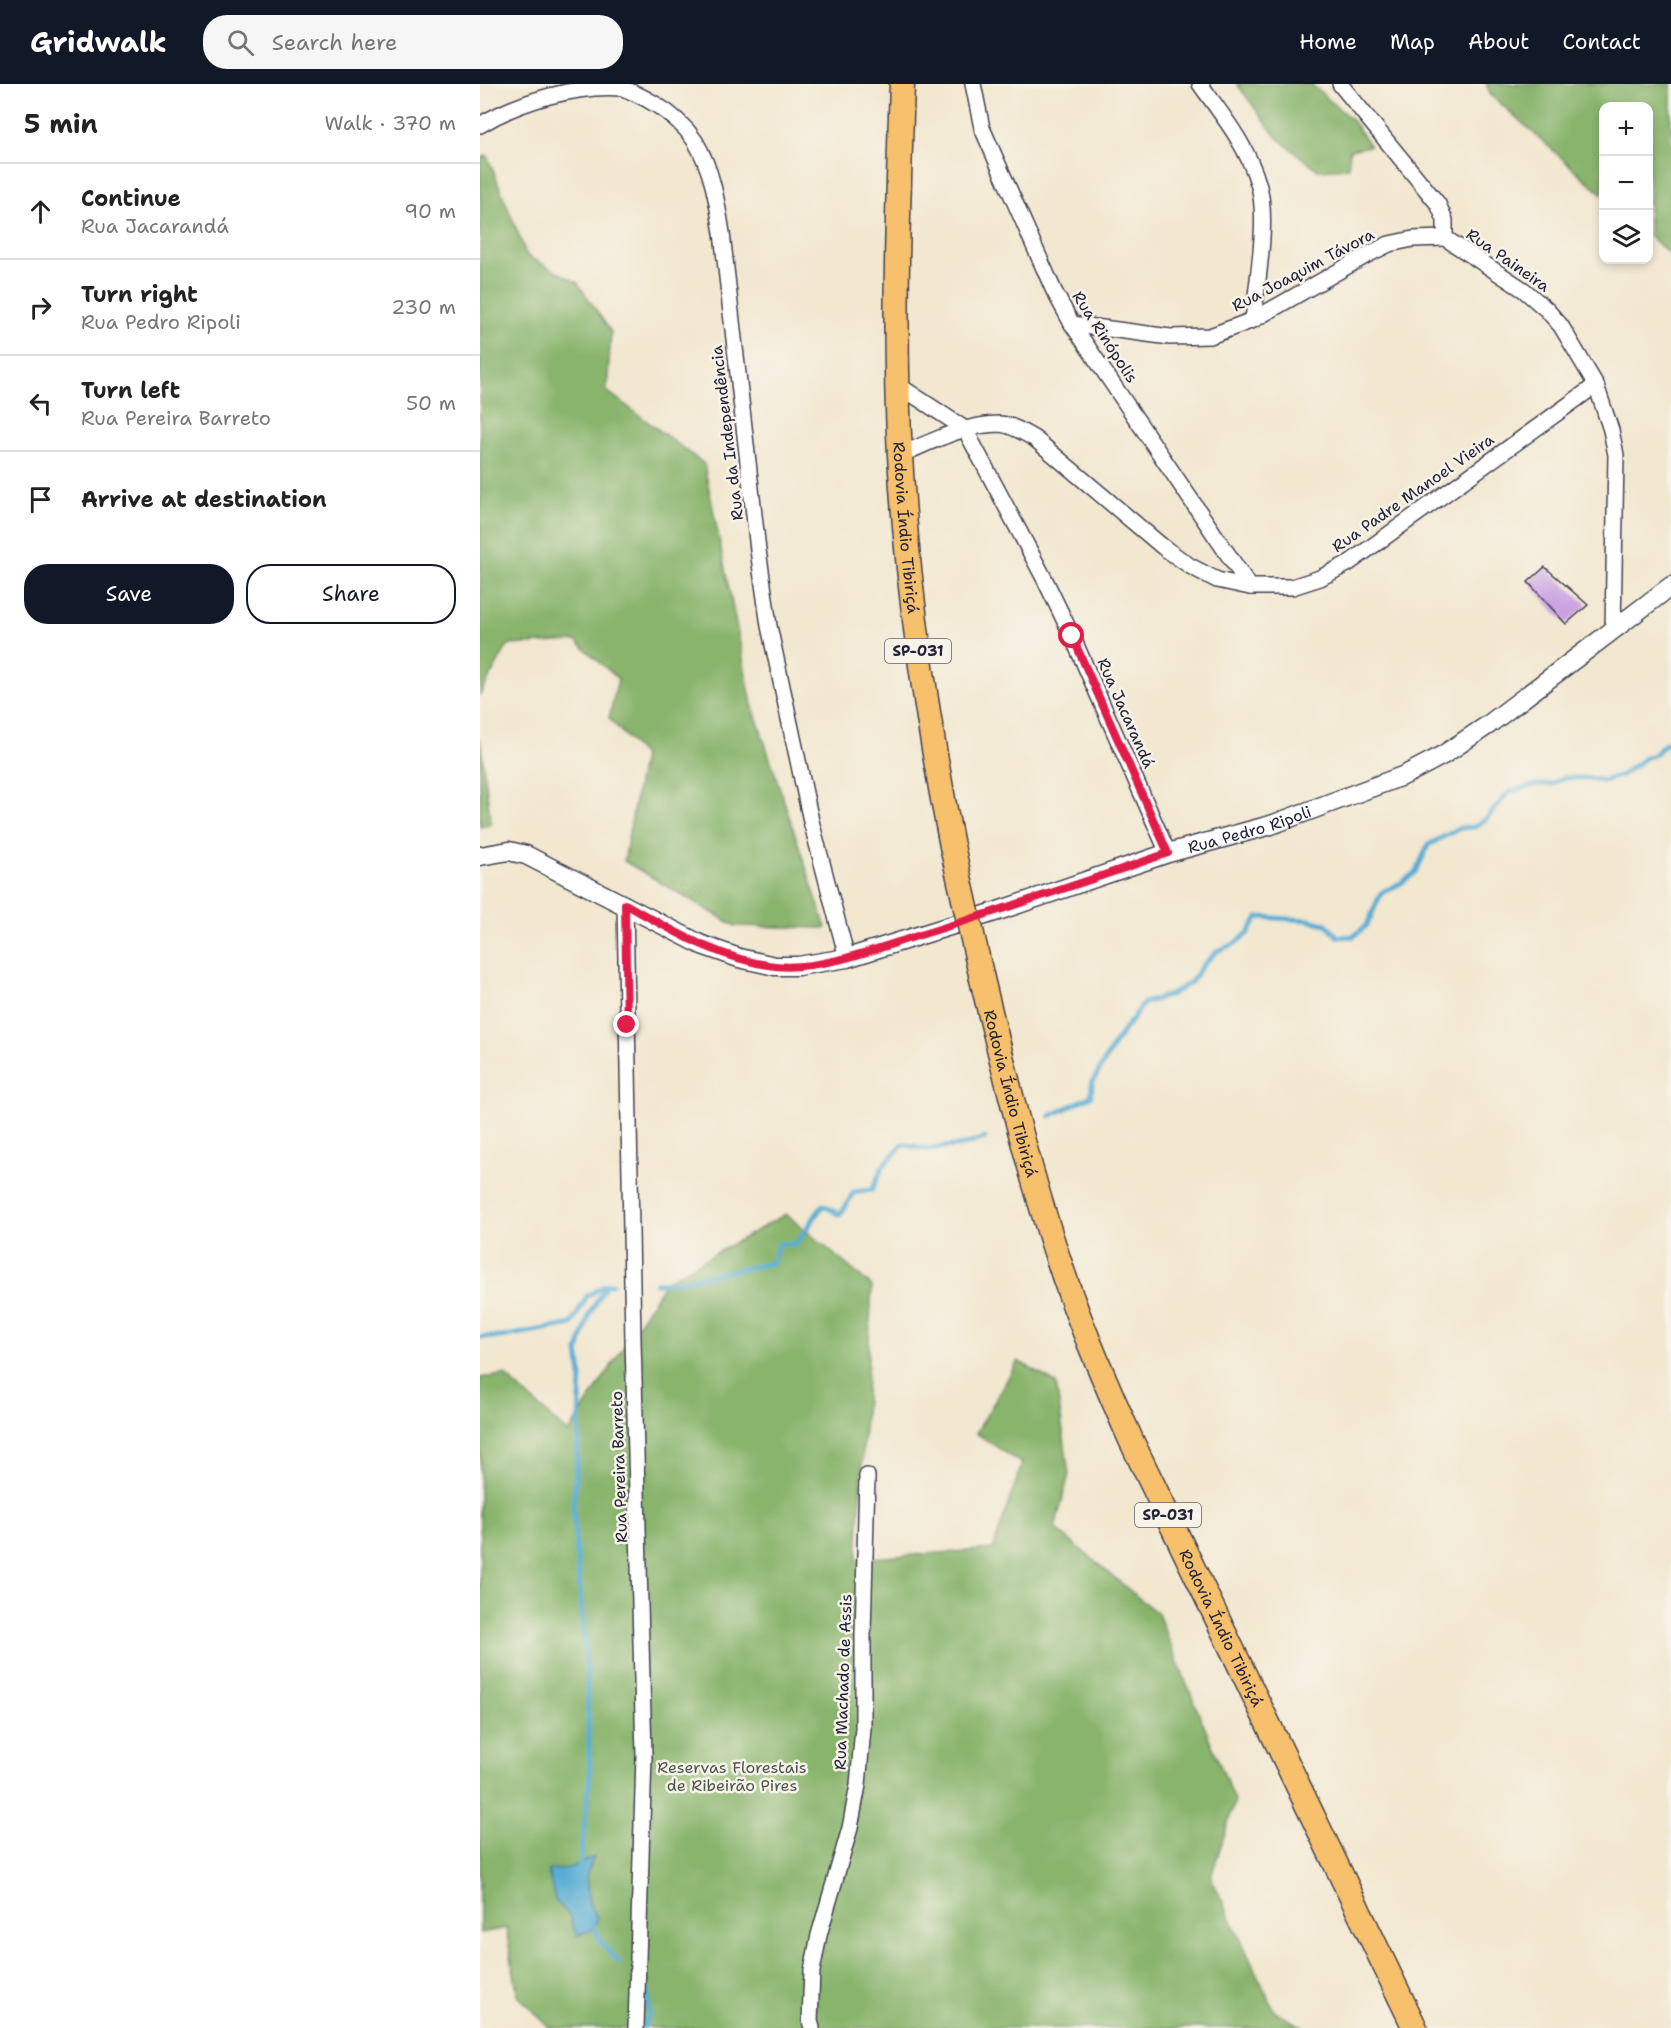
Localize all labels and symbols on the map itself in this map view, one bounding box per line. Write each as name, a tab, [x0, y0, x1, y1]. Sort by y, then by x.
street label: Rua Joaquim Távora	[1228, 224, 1378, 316]
street label: Rua Paineira	[1462, 224, 1554, 296]
street label: Rua Rinópolis	[1067, 287, 1143, 387]
street label: Rua da Independência	[706, 344, 748, 522]
street label: Rua Padre Manoel Vieira	[1328, 429, 1498, 557]
street label: Rodovia Índio Tibiriçá	[889, 441, 924, 615]
route start	[1058, 622, 1084, 648]
road number: SP-031	[885, 639, 951, 663]
street label: Rua Jacarandá	[1092, 655, 1160, 771]
street label: Rua Pedro Ripoli	[1185, 800, 1314, 858]
street label: Rodovia Índio Tibiriçá	[979, 1007, 1043, 1180]
route end	[613, 1011, 639, 1037]
street label: Rua Pereira Barreto	[606, 1391, 632, 1543]
road number: SP-031	[1135, 1503, 1201, 1527]
street label: Rodovia Índio Tibiriçá	[1175, 1546, 1269, 1710]
street label: Rua Machado de Assis	[829, 1594, 857, 1770]
park label: Reservas Florestais de Ribeirão Pires	[657, 1757, 807, 1796]

